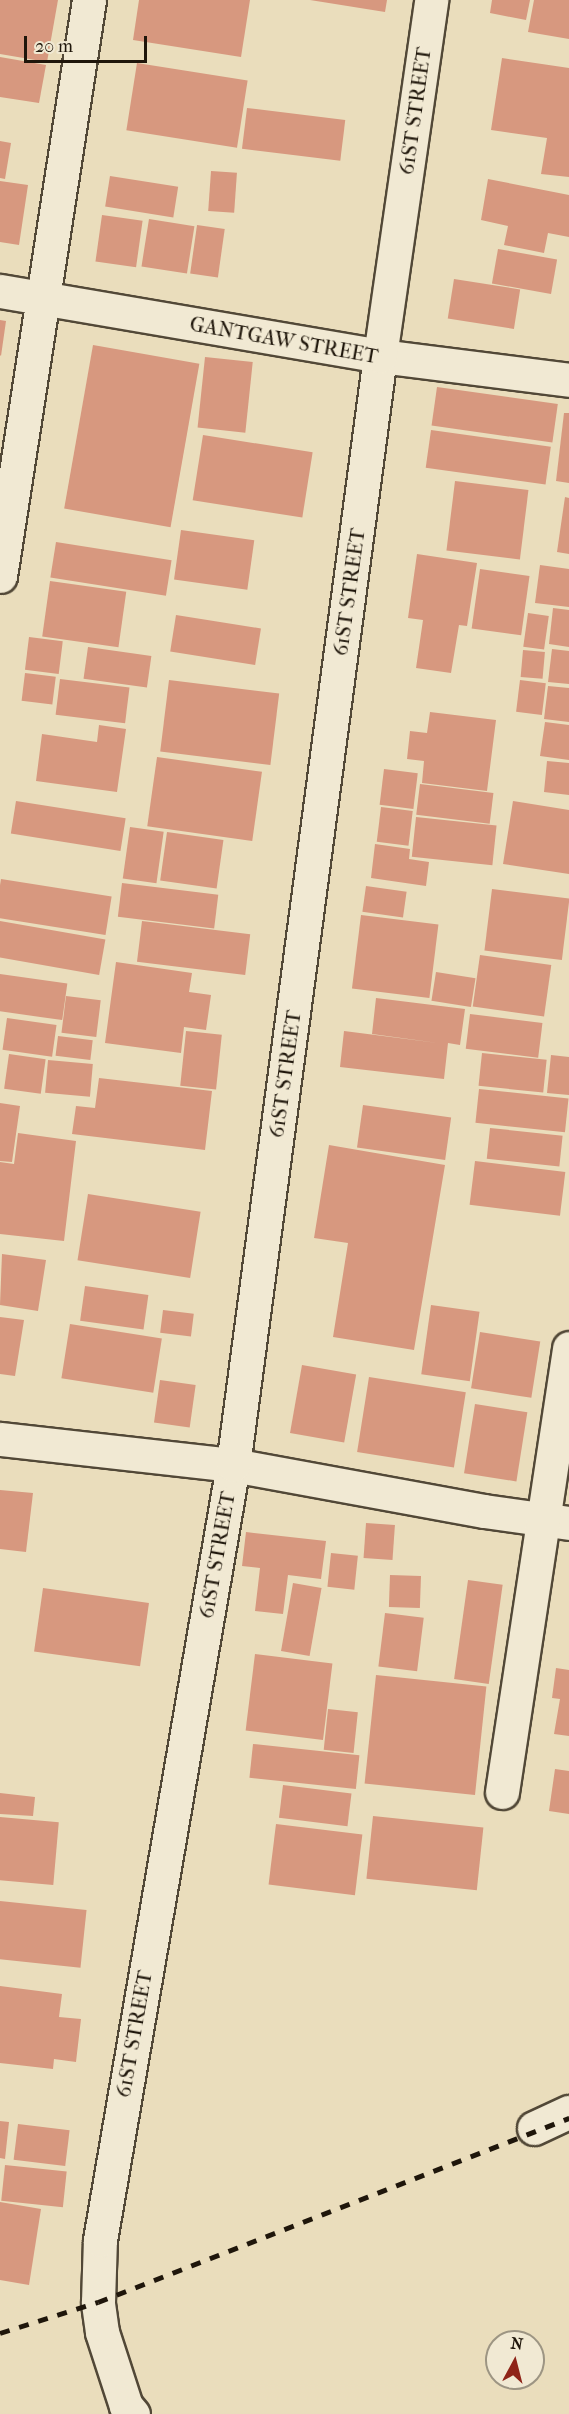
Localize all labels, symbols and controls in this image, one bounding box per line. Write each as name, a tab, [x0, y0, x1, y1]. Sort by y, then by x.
scale bar	[27, 24, 150, 62]
text: 20 m	[35, 36, 73, 57]
street label: 61ST STREET	[394, 46, 436, 176]
street label: GANTGAW STREET	[188, 311, 380, 369]
street label: 61ST STREET	[328, 527, 370, 657]
street label: 61ST STREET	[264, 1009, 306, 1139]
street label: 61ST STREET	[193, 1490, 241, 1620]
street label: 61ST STREET	[110, 1969, 158, 2099]
north arrow	[485, 2330, 545, 2390]
text: N	[510, 2333, 524, 2354]

